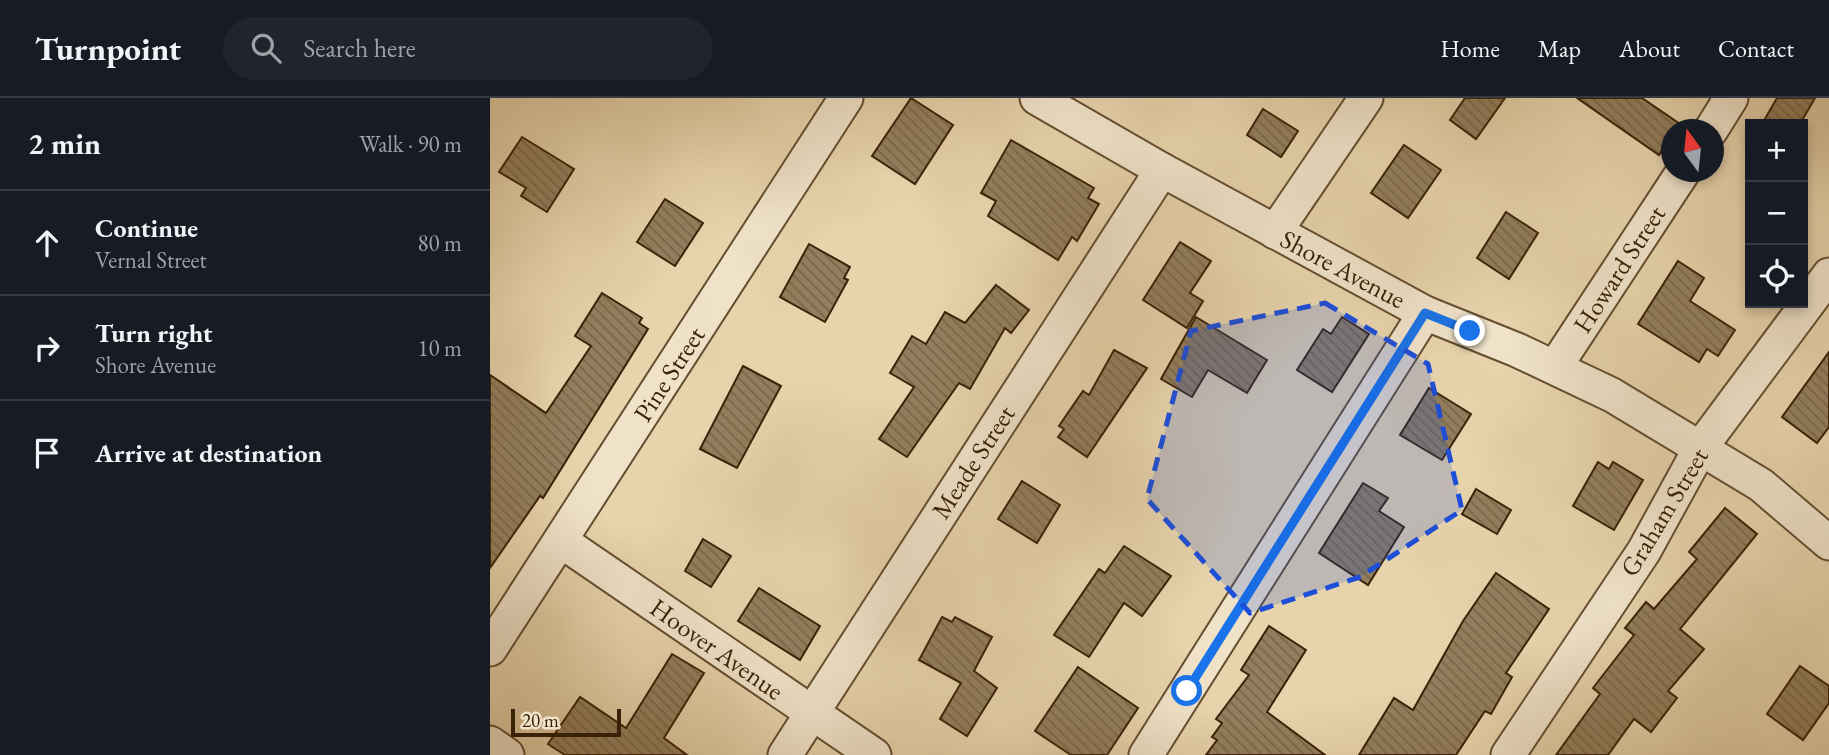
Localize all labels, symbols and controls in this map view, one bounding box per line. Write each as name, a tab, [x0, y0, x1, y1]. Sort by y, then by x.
search box	[223, 17, 713, 80]
text: Turnpoint	[35, 27, 181, 70]
icon: search	[247, 29, 285, 67]
text: Search here	[303, 31, 416, 65]
text: Home	[1440, 33, 1500, 64]
text: Map	[1538, 33, 1581, 64]
text: About	[1619, 33, 1680, 64]
text: Contact	[1718, 33, 1794, 64]
north arrow	[1661, 119, 1724, 182]
map controls	[1745, 119, 1808, 308]
button: +	[1745, 119, 1808, 182]
text: 2 min	[28, 124, 101, 163]
text: Walk · 90 m	[359, 129, 462, 159]
button: −	[1745, 182, 1808, 245]
street label: Howard Street	[1565, 199, 1673, 339]
text: Continue	[95, 211, 198, 245]
street label: Shore Avenue	[1275, 222, 1411, 316]
icon: ahead	[28, 224, 66, 262]
text: 80 m	[417, 228, 462, 258]
text: Vernal Street	[95, 245, 207, 275]
button: locate	[1745, 245, 1808, 308]
route end	[1454, 315, 1485, 346]
text: Turn right	[95, 316, 213, 350]
street label: Pine Street	[626, 320, 712, 428]
icon: right	[28, 329, 66, 367]
text: 10 m	[417, 333, 462, 363]
text: Shore Avenue	[95, 350, 216, 380]
street label: Meade Street	[924, 399, 1022, 525]
icon: arrive	[28, 434, 66, 472]
text: Arrive at destination	[95, 436, 322, 470]
street label: Graham Street	[1612, 441, 1716, 583]
street label: Hoover Avenue	[643, 590, 791, 708]
route start	[1171, 675, 1202, 706]
scale bar	[511, 706, 621, 738]
text: 20 m	[522, 708, 559, 733]

